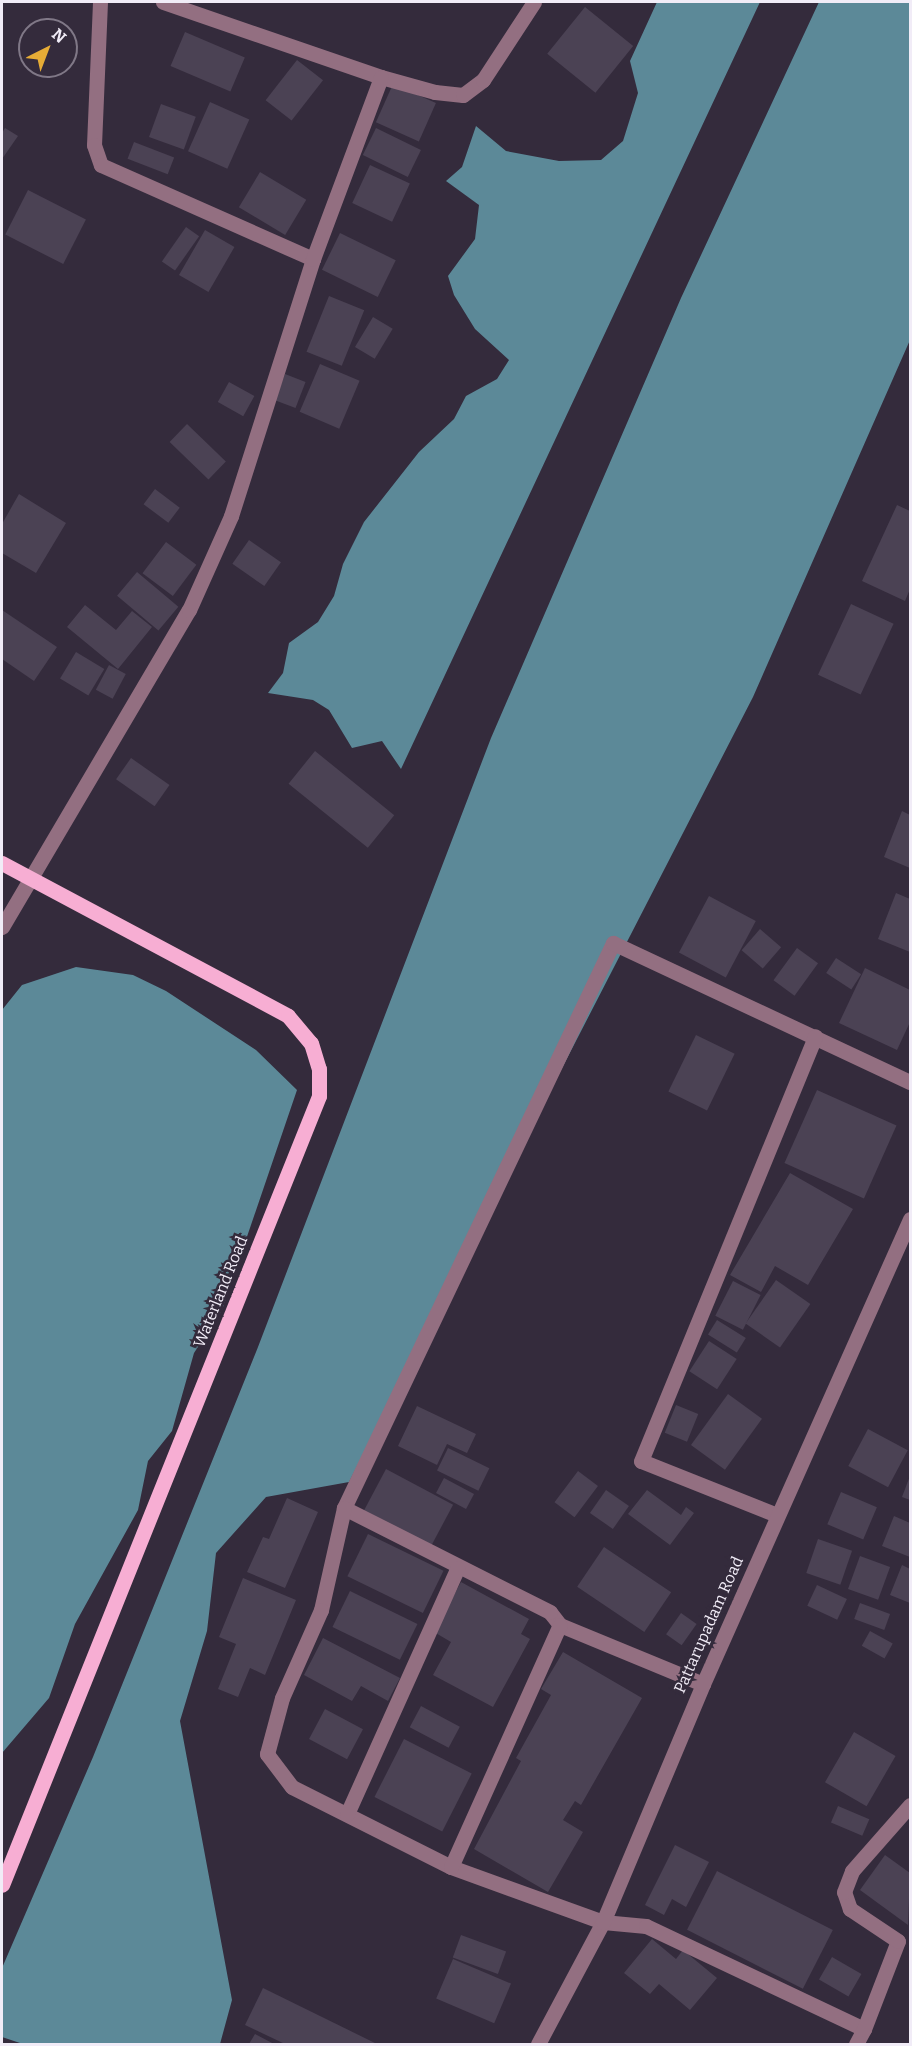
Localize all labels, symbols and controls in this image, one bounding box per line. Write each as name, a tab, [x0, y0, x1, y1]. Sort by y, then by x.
north arrow	[18, 18, 78, 78]
text: N	[48, 25, 70, 47]
street label: Waterland Road	[190, 1233, 252, 1351]
street label: Pattarupadam Road	[670, 1554, 748, 1696]

